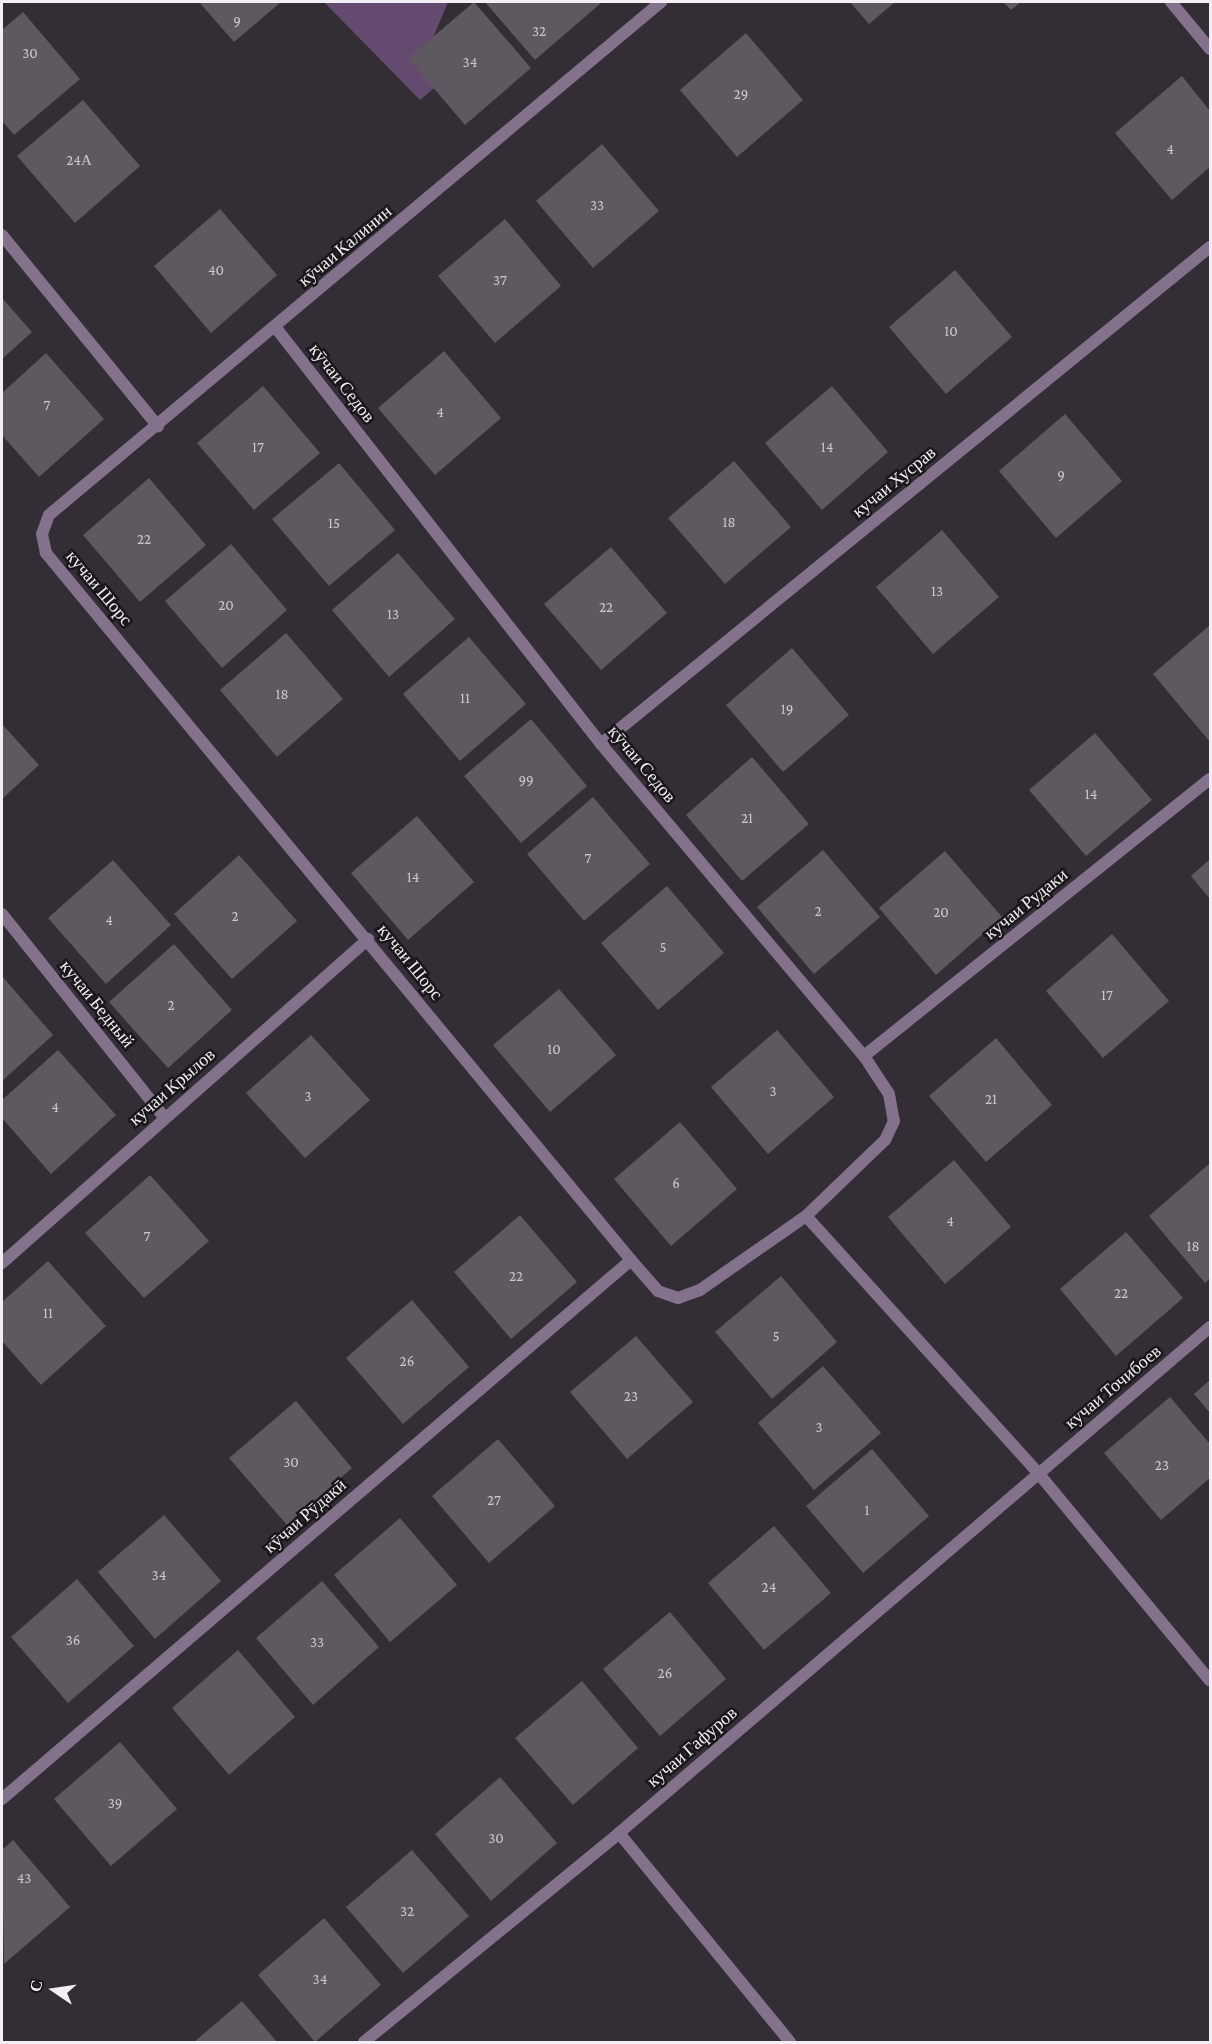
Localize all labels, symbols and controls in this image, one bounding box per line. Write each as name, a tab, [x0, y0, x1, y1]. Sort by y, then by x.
house number: 9	[233, 13, 241, 31]
house number: 32	[532, 23, 546, 41]
house number: 30	[22, 45, 38, 63]
house number: 34	[463, 54, 477, 72]
house number: 29	[734, 86, 748, 104]
house number: 4	[1166, 141, 1174, 159]
house number: 24А	[66, 152, 92, 170]
house number: 33	[590, 197, 604, 215]
street label: кӯчаи Калинин	[294, 201, 396, 291]
house number: 40	[208, 262, 224, 280]
house number: 37	[493, 272, 507, 290]
house number: 10	[944, 323, 958, 341]
street label: кӯчаи Седов	[304, 339, 380, 427]
house number: 7	[44, 397, 50, 415]
house number: 4	[436, 404, 444, 422]
house number: 17	[252, 439, 264, 457]
house number: 14	[821, 439, 833, 457]
street label: кучаи Хусрав	[848, 442, 940, 522]
house number: 9	[1057, 467, 1065, 485]
house number: 18	[722, 514, 736, 532]
house number: 15	[328, 515, 340, 533]
house number: 22	[137, 531, 151, 549]
street label: кучаи Шорс	[61, 546, 137, 630]
house number: 13	[931, 583, 943, 601]
house number: 20	[218, 597, 234, 615]
house number: 22	[599, 599, 613, 617]
house number: 13	[387, 606, 399, 624]
house number: 18	[275, 686, 289, 704]
house number: 11	[460, 690, 470, 708]
house number: 19	[781, 701, 793, 719]
street label: кӯчаи Седов	[603, 721, 681, 807]
house number: 99	[518, 772, 534, 790]
house number: 14	[1085, 786, 1097, 804]
house number: 21	[741, 810, 753, 828]
house number: 7	[585, 850, 591, 868]
street label: кучаи Рудаки	[980, 864, 1072, 944]
house number: 14	[407, 869, 419, 887]
house number: 2	[814, 903, 822, 921]
house number: 20	[933, 904, 949, 922]
house number: 2	[231, 908, 239, 926]
house number: 4	[105, 912, 113, 930]
street label: кучаи Шорс	[373, 920, 447, 1004]
house number: 5	[659, 939, 667, 957]
street label: кучаи Бедный	[55, 956, 139, 1052]
house number: 17	[1101, 987, 1113, 1005]
house number: 2	[167, 997, 175, 1015]
house number: 10	[547, 1041, 561, 1059]
street label: кучаи Крылов	[124, 1044, 220, 1130]
house number: 3	[769, 1083, 777, 1101]
house number: 3	[304, 1088, 312, 1106]
house number: 21	[985, 1091, 997, 1109]
house number: 4	[51, 1099, 59, 1117]
house number: 6	[672, 1175, 680, 1193]
house number: 4	[946, 1213, 954, 1231]
house number: 7	[144, 1228, 150, 1246]
house number: 18	[1186, 1238, 1200, 1256]
house number: 22	[509, 1268, 523, 1286]
house number: 22	[1114, 1285, 1128, 1303]
house number: 11	[43, 1305, 53, 1323]
house number: 5	[772, 1328, 780, 1346]
street label: кучаи Точибоев	[1060, 1340, 1166, 1434]
house number: 26	[400, 1353, 414, 1371]
house number: 23	[624, 1388, 638, 1406]
house number: 3	[815, 1419, 823, 1437]
house number: 30	[283, 1454, 299, 1472]
house number: 23	[1155, 1457, 1169, 1475]
street label: кӯчаи Рӯдакӣ	[259, 1474, 351, 1558]
house number: 27	[487, 1492, 501, 1510]
house number: 1	[865, 1502, 869, 1520]
house number: 34	[152, 1567, 166, 1585]
house number: 24	[762, 1579, 776, 1597]
house number: 36	[66, 1632, 80, 1650]
house number: 33	[310, 1634, 324, 1652]
house number: 26	[658, 1665, 672, 1683]
street label: кучаи Гафуров	[643, 1702, 741, 1792]
house number: 39	[108, 1795, 122, 1813]
house number: 30	[488, 1830, 504, 1848]
house number: 43	[17, 1870, 31, 1888]
house number: 32	[400, 1903, 414, 1921]
north arrow	[24, 1960, 84, 2020]
house number: 34	[313, 1971, 327, 1989]
text: С	[26, 1978, 46, 1993]

